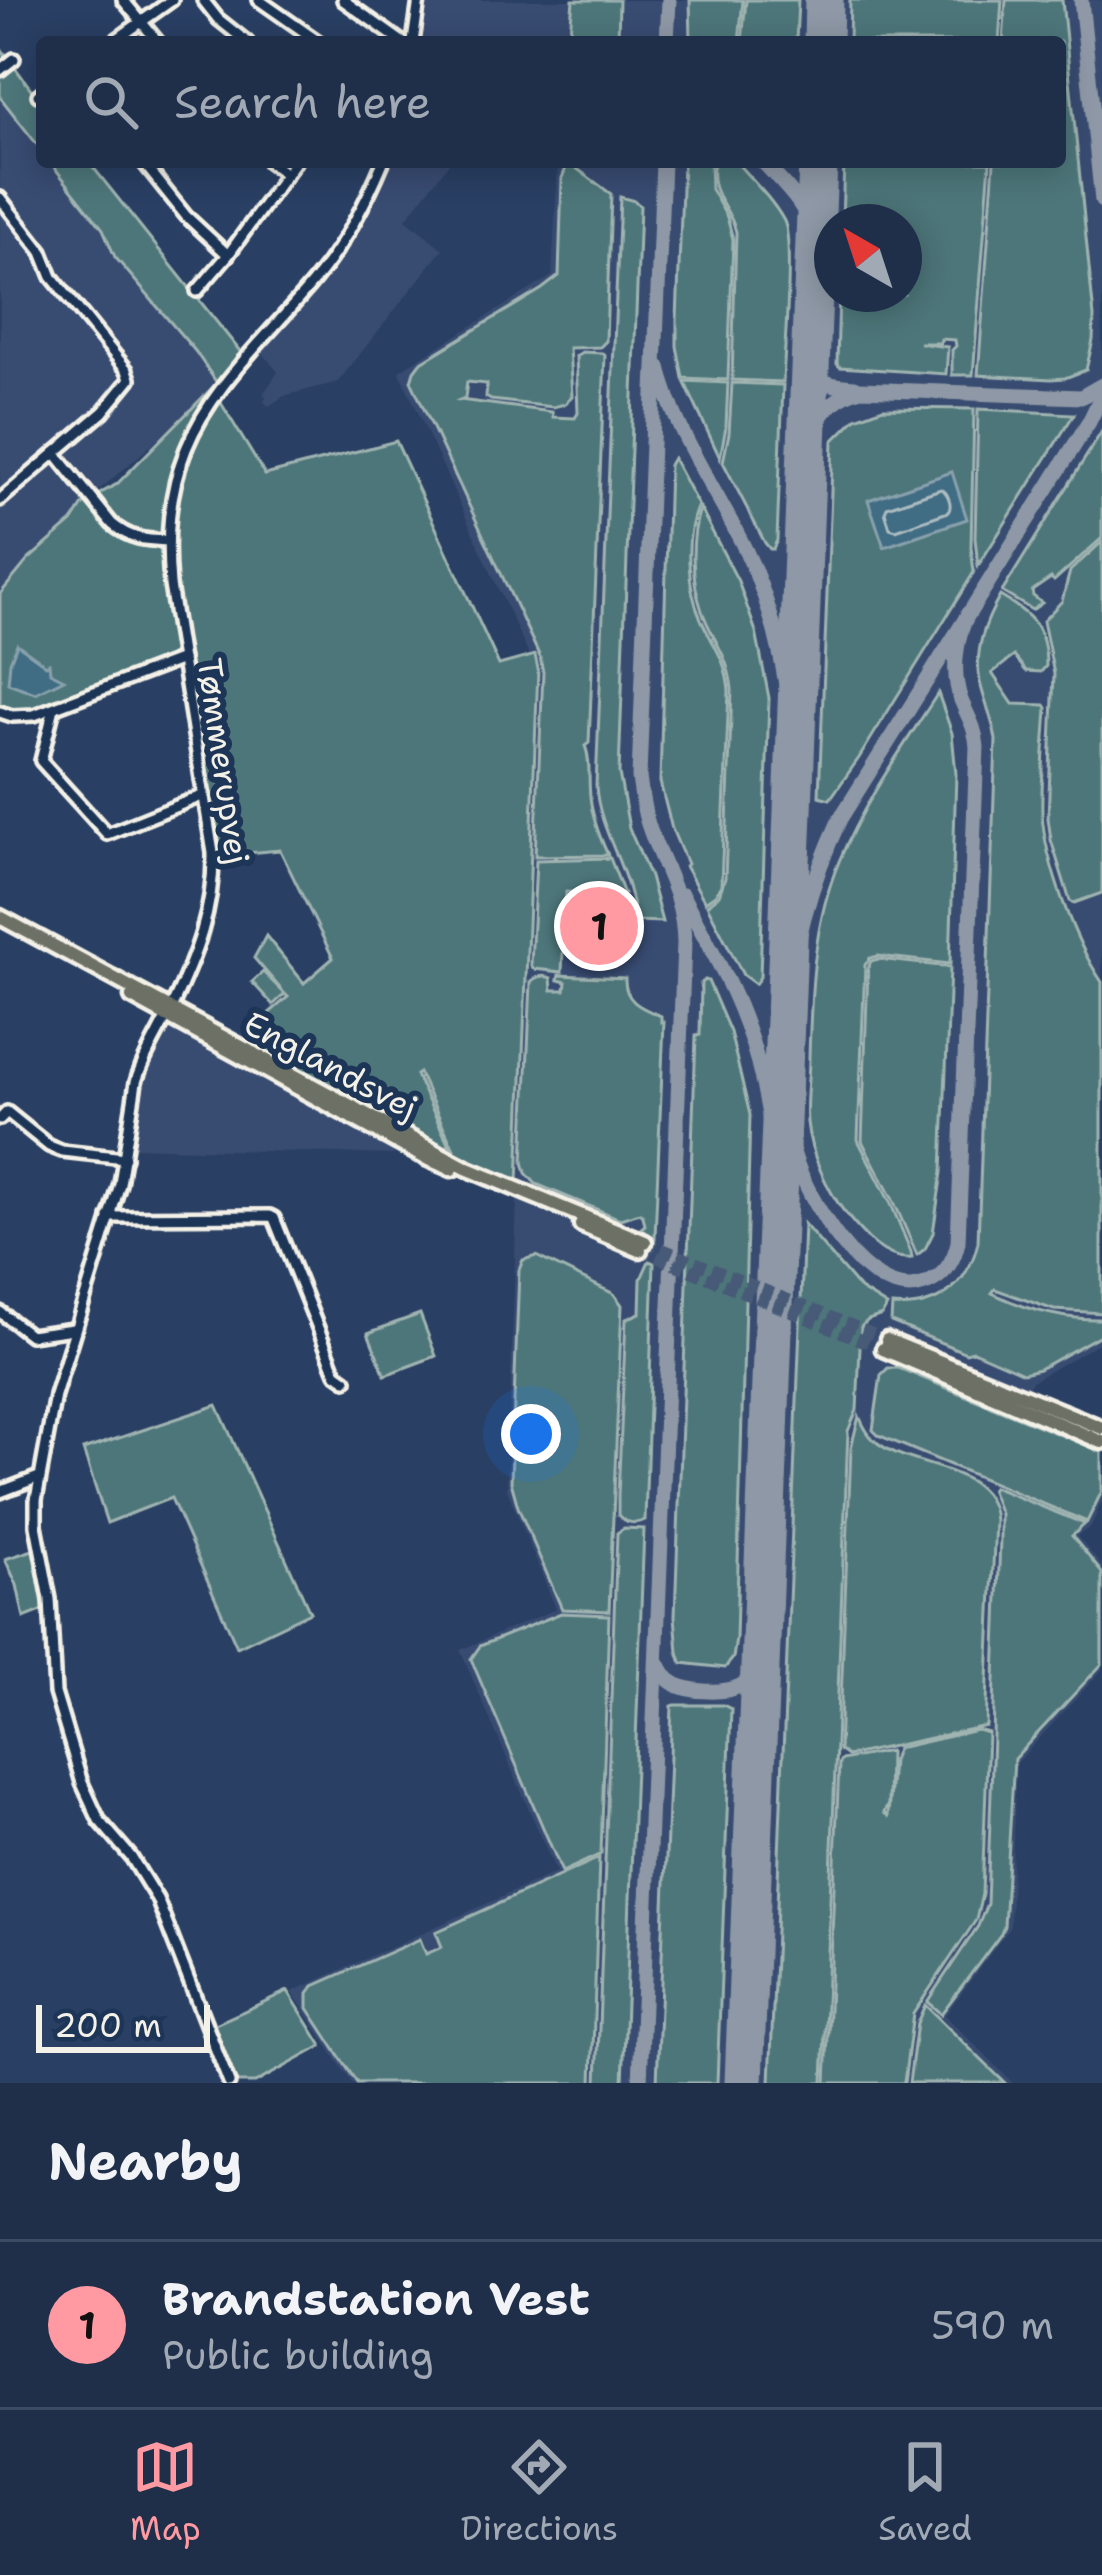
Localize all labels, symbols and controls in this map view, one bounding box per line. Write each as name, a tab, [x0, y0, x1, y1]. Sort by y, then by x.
search box	[36, 36, 1066, 168]
icon: search	[78, 69, 144, 135]
text: Search here	[174, 72, 431, 132]
north arrow	[814, 204, 922, 312]
street label: Tømmerupvej	[187, 655, 260, 867]
pin: 1	[560, 881, 638, 971]
street label: Englandsvej	[236, 1001, 426, 1130]
your location	[501, 1404, 561, 1464]
scale bar	[36, 1999, 210, 2052]
text: 200 m	[54, 2003, 162, 2048]
text: Nearby	[48, 2127, 243, 2195]
text: Brandstation Vest	[162, 2269, 590, 2329]
text: 1	[78, 2299, 96, 2351]
text: 590 m	[931, 2299, 1054, 2351]
text: Public building	[162, 2329, 434, 2381]
tab: Map	[130, 2434, 201, 2551]
tab: Directions	[461, 2434, 618, 2551]
tab: Saved	[878, 2434, 972, 2551]

